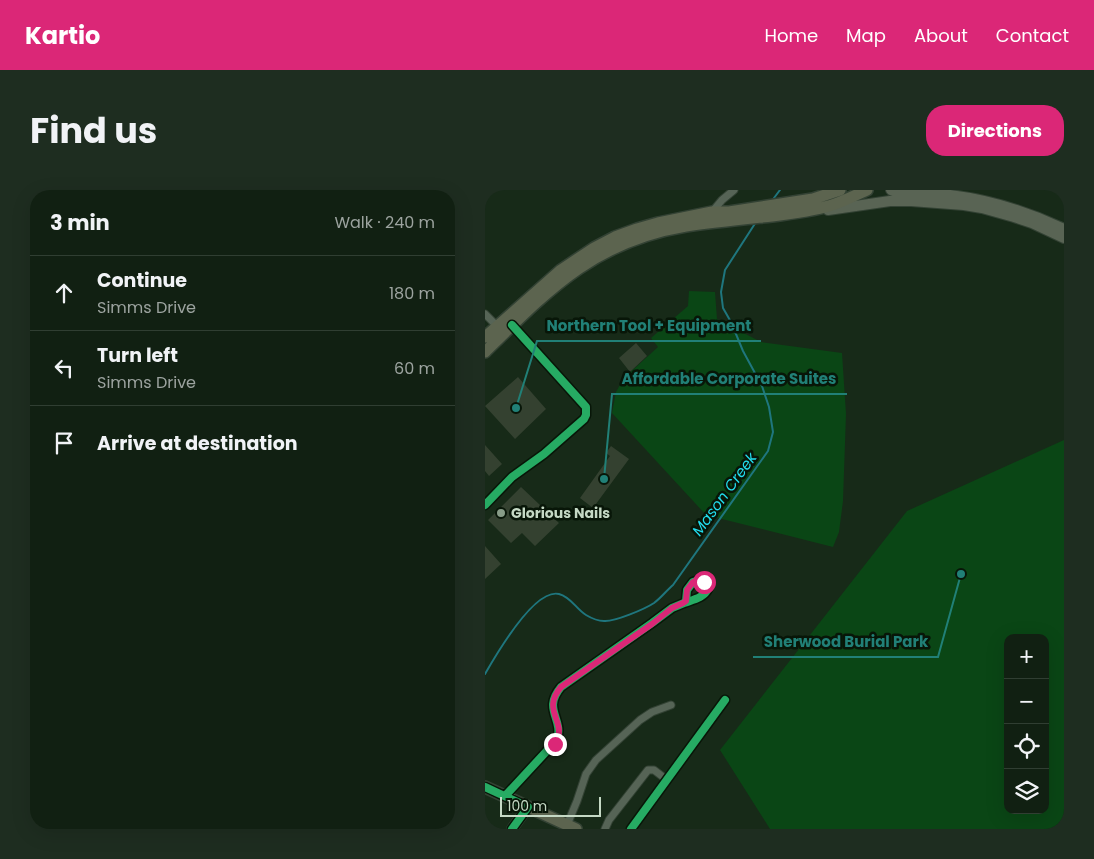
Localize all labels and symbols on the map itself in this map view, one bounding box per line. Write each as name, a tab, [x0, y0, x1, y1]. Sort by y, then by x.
callout: Northern Tool + Equipment	[537, 311, 761, 341]
text: Northern Tool + Equipment	[547, 315, 751, 336]
callout: Affordable Corporate Suites	[612, 364, 847, 394]
text: Affordable Corporate Suites	[622, 368, 836, 389]
water label: Mason Creek	[687, 447, 762, 540]
place label: Glorious Nails	[511, 503, 610, 523]
marker: Glorious Nails	[495, 507, 507, 519]
route start	[693, 571, 716, 594]
callout: Sherwood Burial Park	[753, 627, 938, 657]
text: Sherwood Burial Park	[764, 631, 929, 652]
route end	[544, 733, 567, 756]
scale bar	[500, 794, 601, 817]

